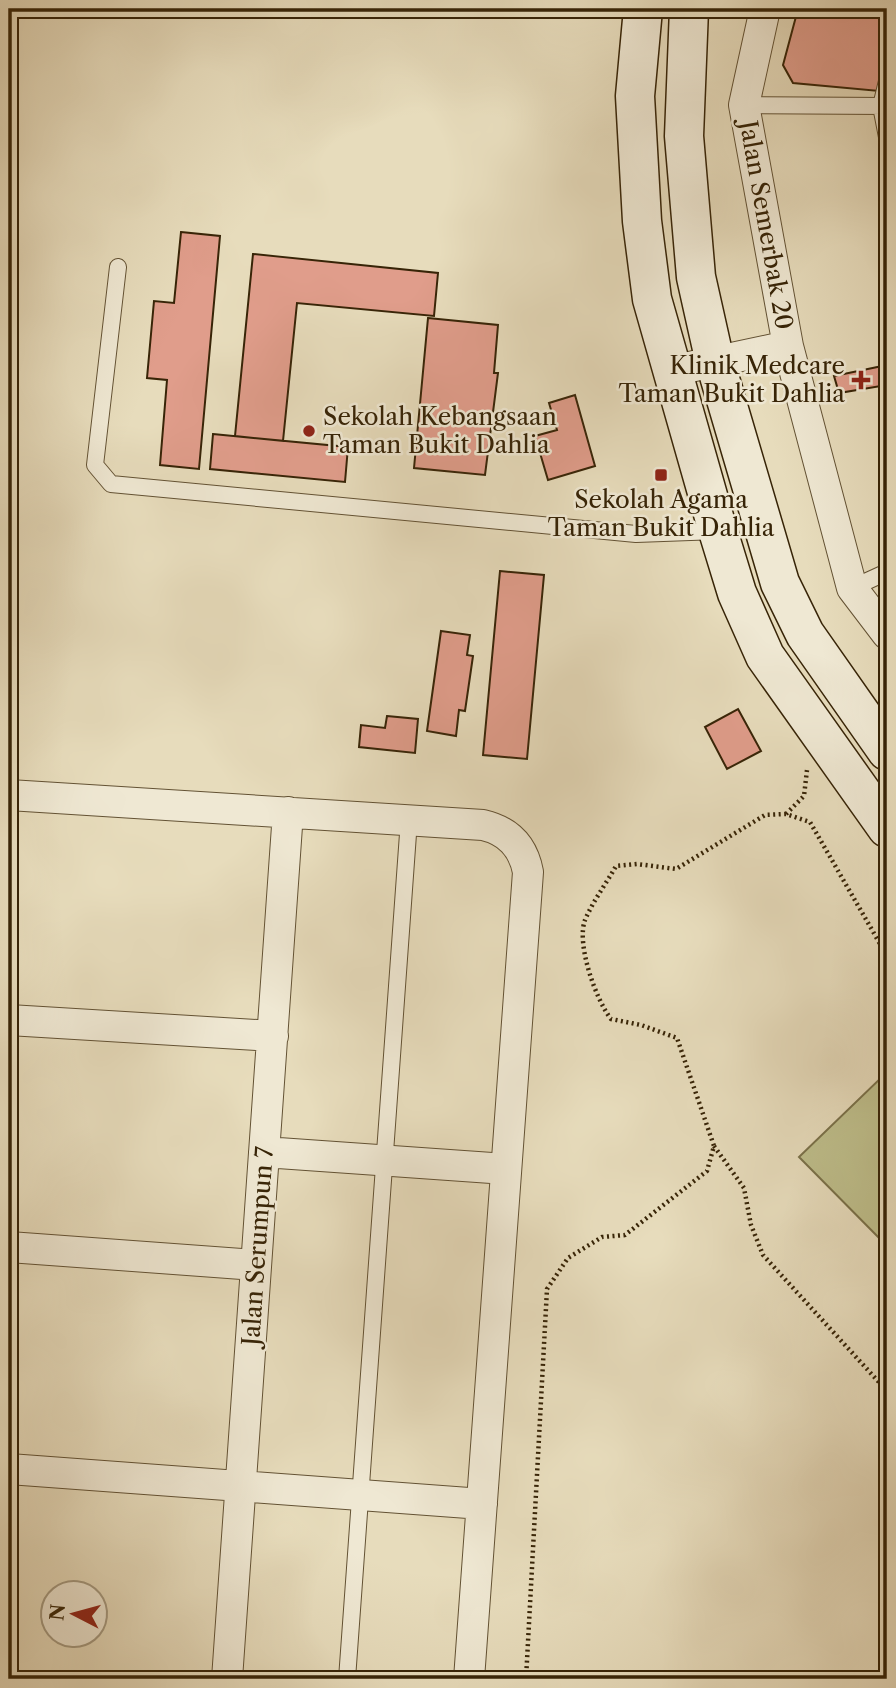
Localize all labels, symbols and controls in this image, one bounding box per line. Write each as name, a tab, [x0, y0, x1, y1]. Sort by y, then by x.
street label: Jalan Semerbak 20	[733, 114, 799, 332]
place label: Klinik Medcare Taman Bukit Dahlia	[618, 351, 845, 408]
marker: Klinik Medcare Taman Bukit Dahlia	[851, 370, 871, 390]
place label: Sekolah Kebangsaan Taman Bukit Dahlia	[323, 402, 557, 459]
marker: Sekolah Kebangsaan Taman Bukit Dahlia	[301, 423, 317, 439]
marker: Sekolah Agama Taman Bukit Dahlia	[653, 467, 669, 483]
place label: Sekolah Agama Taman Bukit Dahlia	[548, 485, 775, 542]
street label: Jalan Serumpun 7	[236, 1145, 279, 1351]
north arrow	[38, 1580, 108, 1650]
text: N	[45, 1603, 70, 1622]

